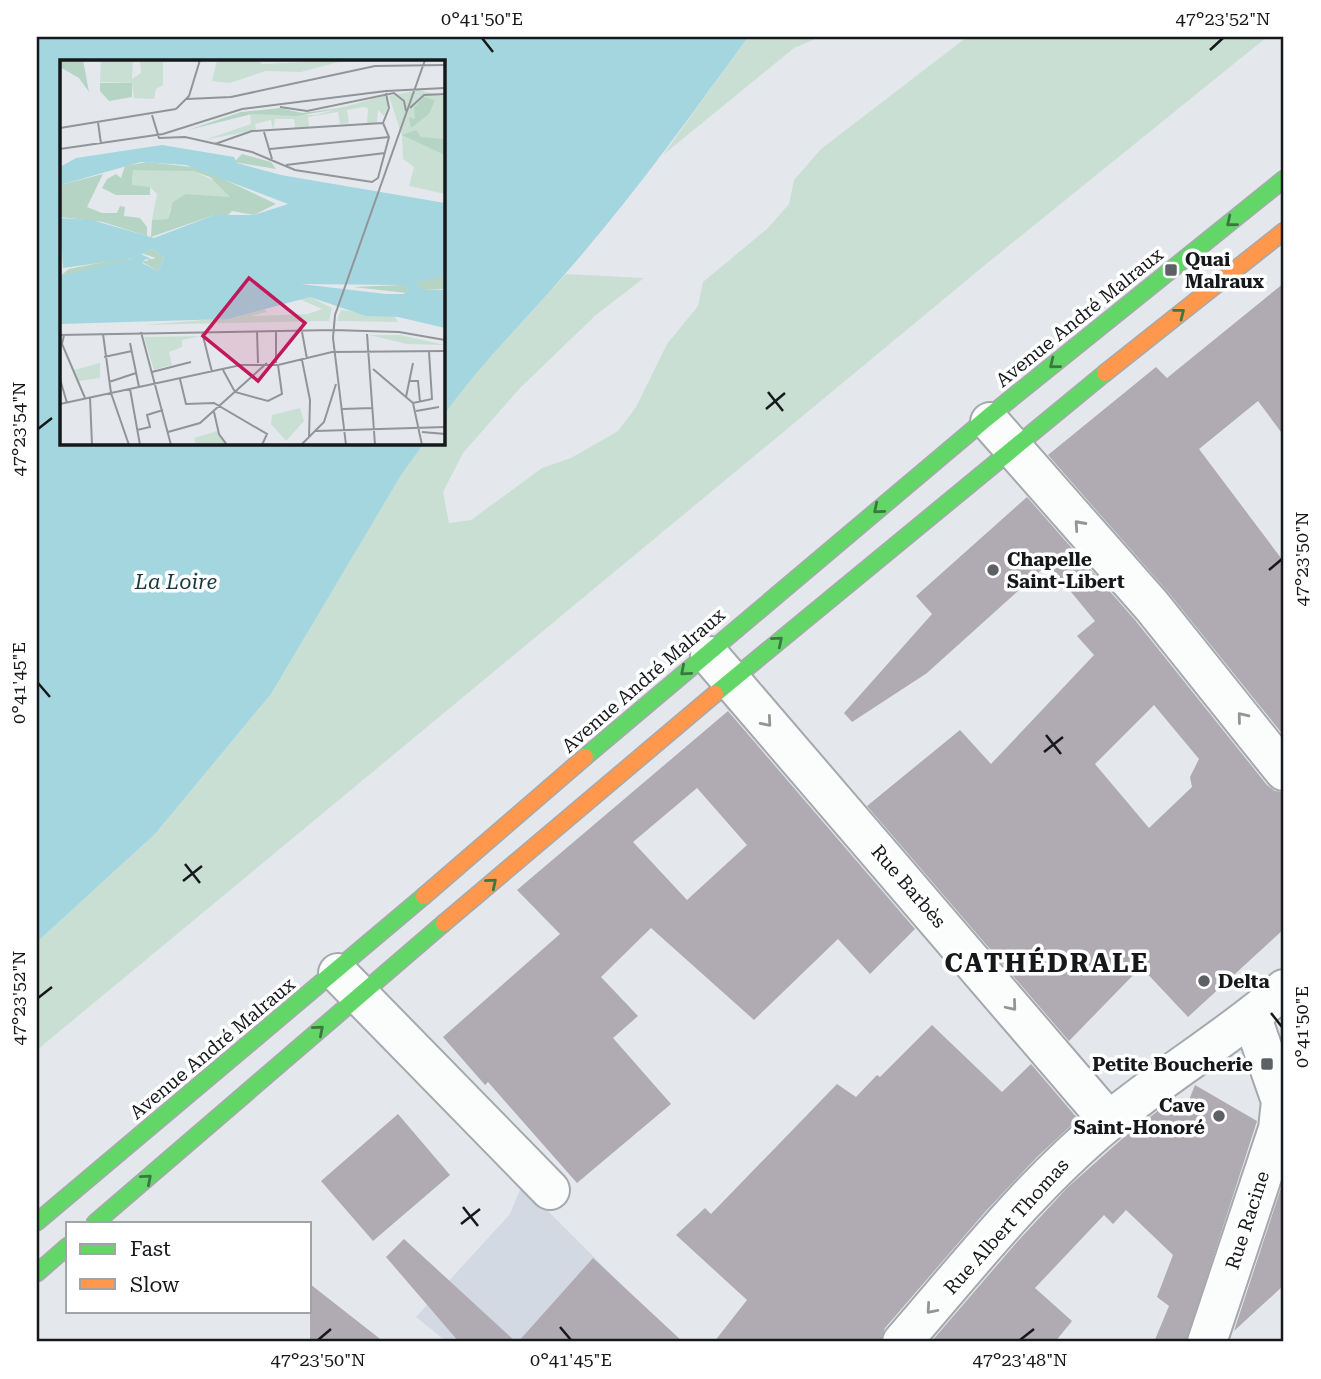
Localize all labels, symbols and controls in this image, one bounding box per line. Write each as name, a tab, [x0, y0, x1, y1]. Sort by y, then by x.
text: 0°41'50"E	[441, 8, 523, 29]
text: 47°23'52"N	[1176, 8, 1270, 29]
inset map	[60, 60, 444, 444]
one-way arrow	[1226, 214, 1239, 226]
street label: Avenue André Malraux	[991, 243, 1168, 392]
place label: Quai Malraux	[1185, 248, 1265, 293]
marker: Quai Malraux	[1163, 262, 1179, 278]
one-way arrow	[1172, 308, 1184, 321]
one-way arrow	[1049, 356, 1061, 369]
text: 47°23'54"N	[8, 382, 29, 476]
one-way arrow	[873, 501, 886, 513]
text: 47°23'50"N	[1291, 512, 1312, 606]
one-way arrow	[1075, 520, 1088, 533]
place label: Chapelle Saint-Libert	[1007, 548, 1125, 593]
marker: Chapelle Saint-Libert	[985, 562, 1001, 578]
water label: La Loire	[134, 570, 217, 594]
street label: Avenue André Malraux	[557, 603, 730, 757]
one-way arrow	[771, 637, 783, 650]
text: 0°41'45"E	[8, 642, 29, 724]
one-way arrow	[680, 663, 693, 675]
one-way arrow	[1237, 713, 1250, 725]
one-way arrow	[759, 714, 771, 727]
street label: Rue Barbès	[866, 840, 951, 932]
one-way arrow	[484, 879, 497, 891]
district label: CATHÉDRALE	[944, 947, 1150, 978]
text: 47°23'52"N	[8, 951, 29, 1045]
place label: Delta	[1218, 970, 1270, 993]
street label: Avenue André Malraux	[125, 973, 300, 1124]
marker: Delta	[1196, 973, 1212, 989]
text: 0°41'50"E	[1291, 986, 1312, 1068]
one-way arrow	[1004, 998, 1016, 1011]
one-way arrow	[311, 1026, 324, 1038]
place label: Petite Boucherie	[1092, 1053, 1253, 1076]
marker: Petite Boucherie	[1259, 1056, 1275, 1072]
place label: Cave Saint-Honoré	[1074, 1094, 1205, 1139]
marker: Cave Saint-Honoré	[1211, 1108, 1227, 1124]
street label: Rue Albert Thomas	[939, 1153, 1074, 1299]
street label: Rue Racine	[1221, 1168, 1274, 1272]
one-way arrow	[138, 1175, 151, 1187]
legend	[66, 1222, 312, 1312]
text: Fast	[130, 1237, 171, 1261]
text: Slow	[130, 1273, 180, 1297]
one-way arrow	[927, 1301, 939, 1314]
text: 47°23'50"N	[271, 1349, 365, 1370]
text: 0°41'45"E	[530, 1349, 612, 1370]
text: 47°23'48"N	[973, 1349, 1067, 1370]

